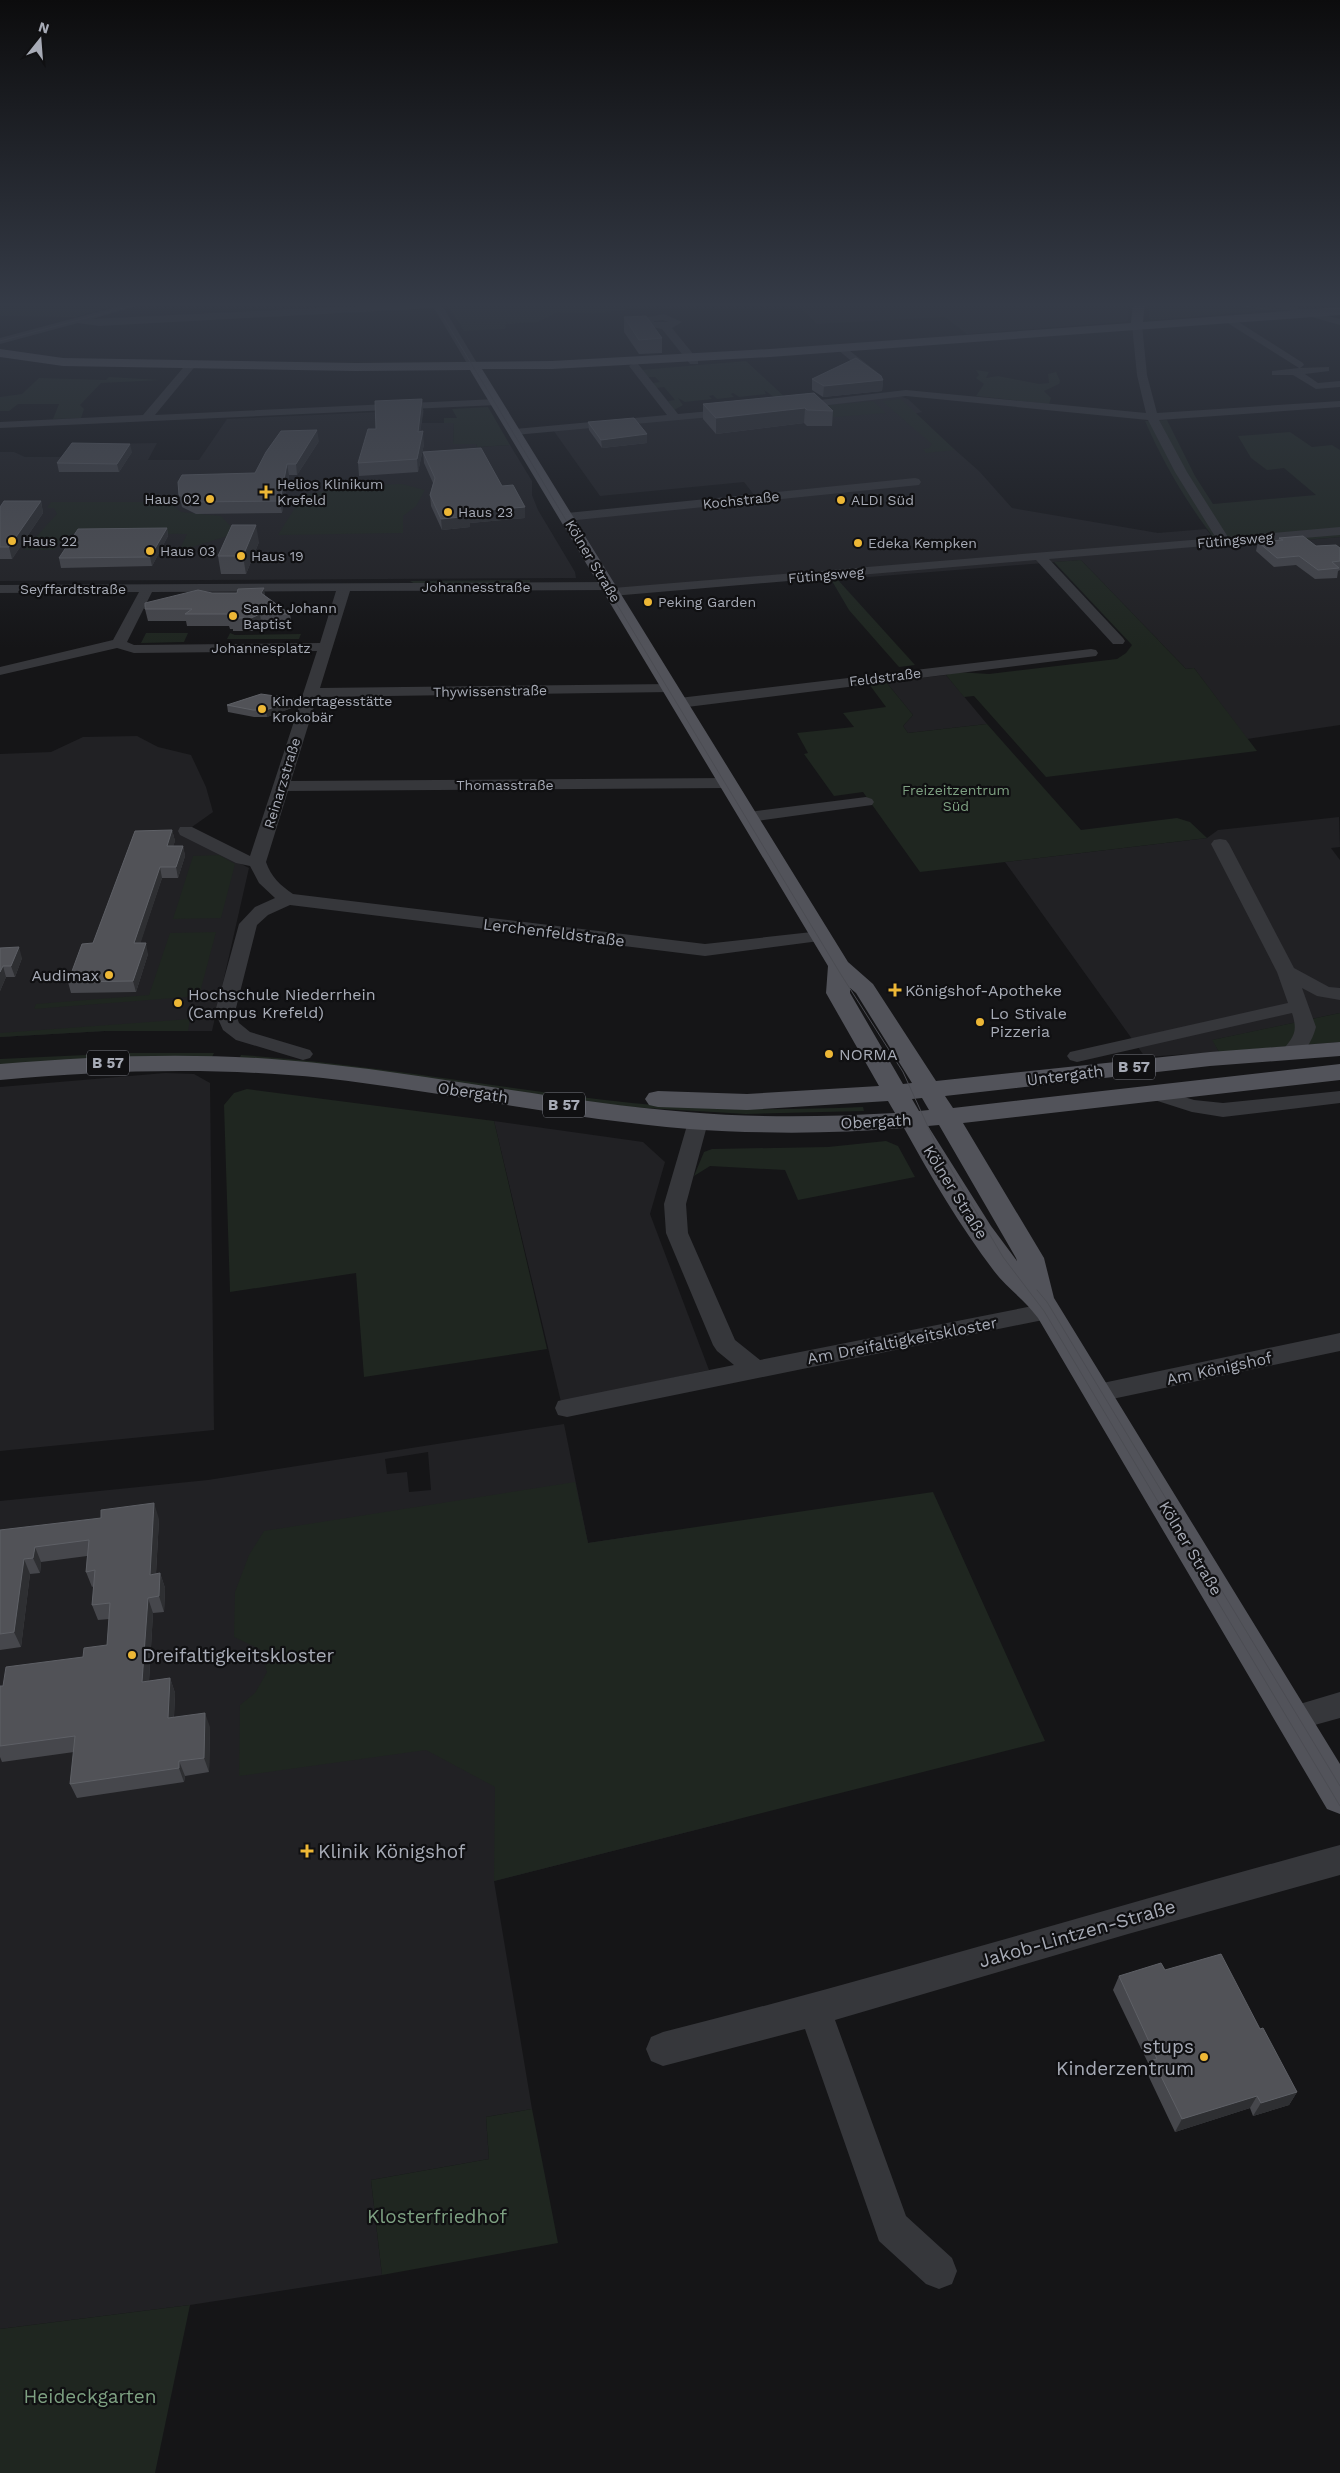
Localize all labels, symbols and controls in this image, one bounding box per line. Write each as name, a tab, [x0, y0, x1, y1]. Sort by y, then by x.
north arrow	[15, 15, 65, 65]
text: N	[37, 18, 51, 37]
place label: Helios Klinikum Krefeld	[277, 476, 383, 508]
marker: Helios Klinikum Krefeld	[259, 485, 273, 499]
street label: Kochstraße	[702, 488, 780, 512]
place label: Haus 02	[144, 491, 200, 507]
place label: ALDI Süd	[851, 492, 914, 508]
marker: Haus 02	[204, 493, 216, 505]
marker: ALDI Süd	[835, 494, 847, 506]
place label: Haus 23	[458, 504, 513, 520]
marker: Haus 23	[442, 506, 454, 518]
street label: Kölner Straße	[562, 517, 624, 605]
street label: Fütingsweg	[1196, 529, 1274, 551]
place label: Haus 22	[22, 533, 77, 549]
marker: Haus 22	[6, 535, 18, 547]
place label: Edeka Kempken	[868, 535, 977, 551]
marker: Edeka Kempken	[852, 537, 864, 549]
place label: Haus 03	[160, 543, 216, 559]
marker: Haus 03	[144, 545, 156, 557]
place label: Haus 19	[251, 548, 304, 564]
marker: Haus 19	[235, 550, 247, 562]
street label: Fütingsweg	[787, 564, 865, 586]
street label: Johannesstraße	[422, 579, 531, 595]
street label: Seyffardtstraße	[20, 581, 126, 597]
place label: Peking Garden	[658, 594, 756, 610]
marker: Peking Garden	[642, 596, 654, 608]
place label: Sankt Johann Baptist	[243, 600, 337, 632]
marker: Sankt Johann Baptist	[227, 610, 239, 622]
street label: Johannesplatz	[211, 640, 311, 656]
street label: Feldstraße	[848, 665, 922, 689]
street label: Thywissenstraße	[433, 682, 547, 700]
place label: Kindertagesstätte Krokobär	[272, 693, 392, 725]
marker: Kindertagesstätte Krokobär	[256, 703, 268, 715]
street label: Reinarzstraße	[261, 736, 303, 830]
street label: Thomasstraße	[456, 777, 554, 793]
park label: Freizeitzentrum Süd	[902, 782, 1010, 814]
street label: Lerchenfeldstraße	[482, 914, 626, 951]
place label: Audimax	[32, 966, 99, 985]
marker: Audimax	[103, 969, 115, 981]
place label: Königshof-Apotheke	[905, 981, 1062, 1000]
marker: Königshof-Apotheke	[889, 984, 901, 996]
place label: Hochschule Niederrhein (Campus Krefeld)	[188, 985, 376, 1022]
marker: Hochschule Niederrhein (Campus Krefeld)	[172, 997, 184, 1009]
place label: Lo Stivale Pizzeria	[990, 1004, 1067, 1041]
marker: Lo Stivale Pizzeria	[974, 1016, 986, 1028]
place label: NORMA	[839, 1045, 898, 1064]
marker: NORMA	[823, 1048, 835, 1060]
road number: B 57	[87, 1050, 129, 1076]
road number: B 57	[1113, 1054, 1155, 1080]
street label: Untergath	[1026, 1061, 1104, 1090]
street label: Obergath	[436, 1078, 509, 1107]
road number: B 57	[543, 1092, 585, 1118]
street label: Obergath	[840, 1110, 912, 1133]
street label: Kölner Straße	[919, 1142, 992, 1242]
street label: Am Dreifaltigkeitskloster	[805, 1313, 999, 1368]
street label: Am Königshof	[1165, 1348, 1274, 1389]
street label: Kölner Straße	[1155, 1498, 1226, 1599]
place label: Dreifaltigkeitskloster	[142, 1644, 335, 1667]
marker: Dreifaltigkeitskloster	[126, 1649, 138, 1661]
place label: Klinik Königshof	[318, 1840, 466, 1863]
marker: Klinik Königshof	[300, 1844, 314, 1858]
street label: Jakob-Lintzen-Straße	[976, 1894, 1178, 1973]
place label: stups Kinderzentrum	[1056, 2035, 1194, 2080]
marker: stups Kinderzentrum	[1198, 2051, 1210, 2063]
park label: Klosterfriedhof	[367, 2205, 508, 2228]
park label: Heideckgarten	[24, 2385, 156, 2408]

